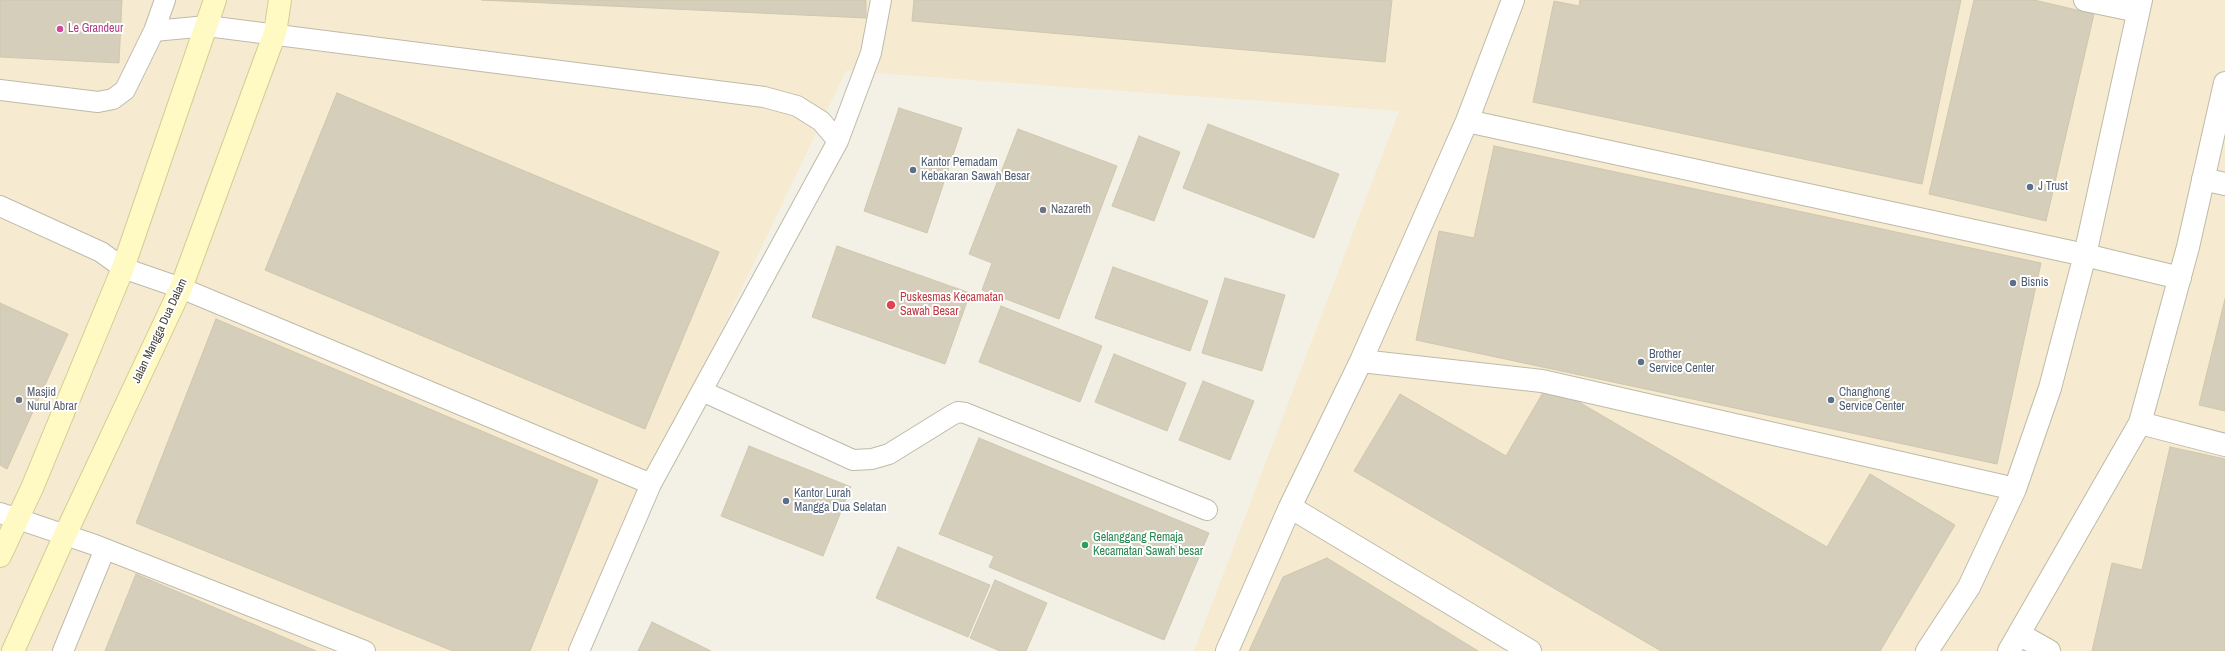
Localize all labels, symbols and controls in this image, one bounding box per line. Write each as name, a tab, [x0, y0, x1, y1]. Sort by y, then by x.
place label: Le Grandeur	[68, 22, 123, 36]
marker: Le Grandeur	[55, 24, 65, 34]
place label: Kantor Pemadam Kebakaran Sawah Besar	[921, 156, 1030, 184]
marker: Kantor Pemadam Kebakaran Sawah Besar	[908, 165, 918, 175]
place label: J Trust	[2038, 180, 2068, 194]
marker: J Trust	[2025, 182, 2035, 192]
place label: Nazareth	[1051, 203, 1091, 217]
marker: Nazareth	[1038, 205, 1048, 215]
street label: Jalan Mangga Dua Dalam	[129, 276, 191, 386]
place label: Bisnis	[2021, 276, 2048, 290]
marker: Bisnis	[2008, 278, 2018, 288]
place label: Puskesmas Kecamatan Sawah Besar	[900, 291, 1003, 319]
marker: Puskesmas Kecamatan Sawah Besar	[885, 299, 897, 311]
place label: Brother Service Center	[1649, 348, 1715, 376]
marker: Brother Service Center	[1636, 357, 1646, 367]
place label: Masjid Nurul Abrar	[27, 386, 77, 414]
place label: Changhong Service Center	[1839, 386, 1905, 414]
marker: Masjid Nurul Abrar	[14, 395, 24, 405]
marker: Changhong Service Center	[1826, 395, 1836, 405]
place label: Kantor Lurah Mangga Dua Selatan	[794, 487, 886, 515]
marker: Kantor Lurah Mangga Dua Selatan	[781, 496, 791, 506]
place label: Gelanggang Remaja Kecamatan Sawah besar	[1093, 531, 1203, 559]
marker: Gelanggang Remaja Kecamatan Sawah besar	[1080, 540, 1090, 550]

